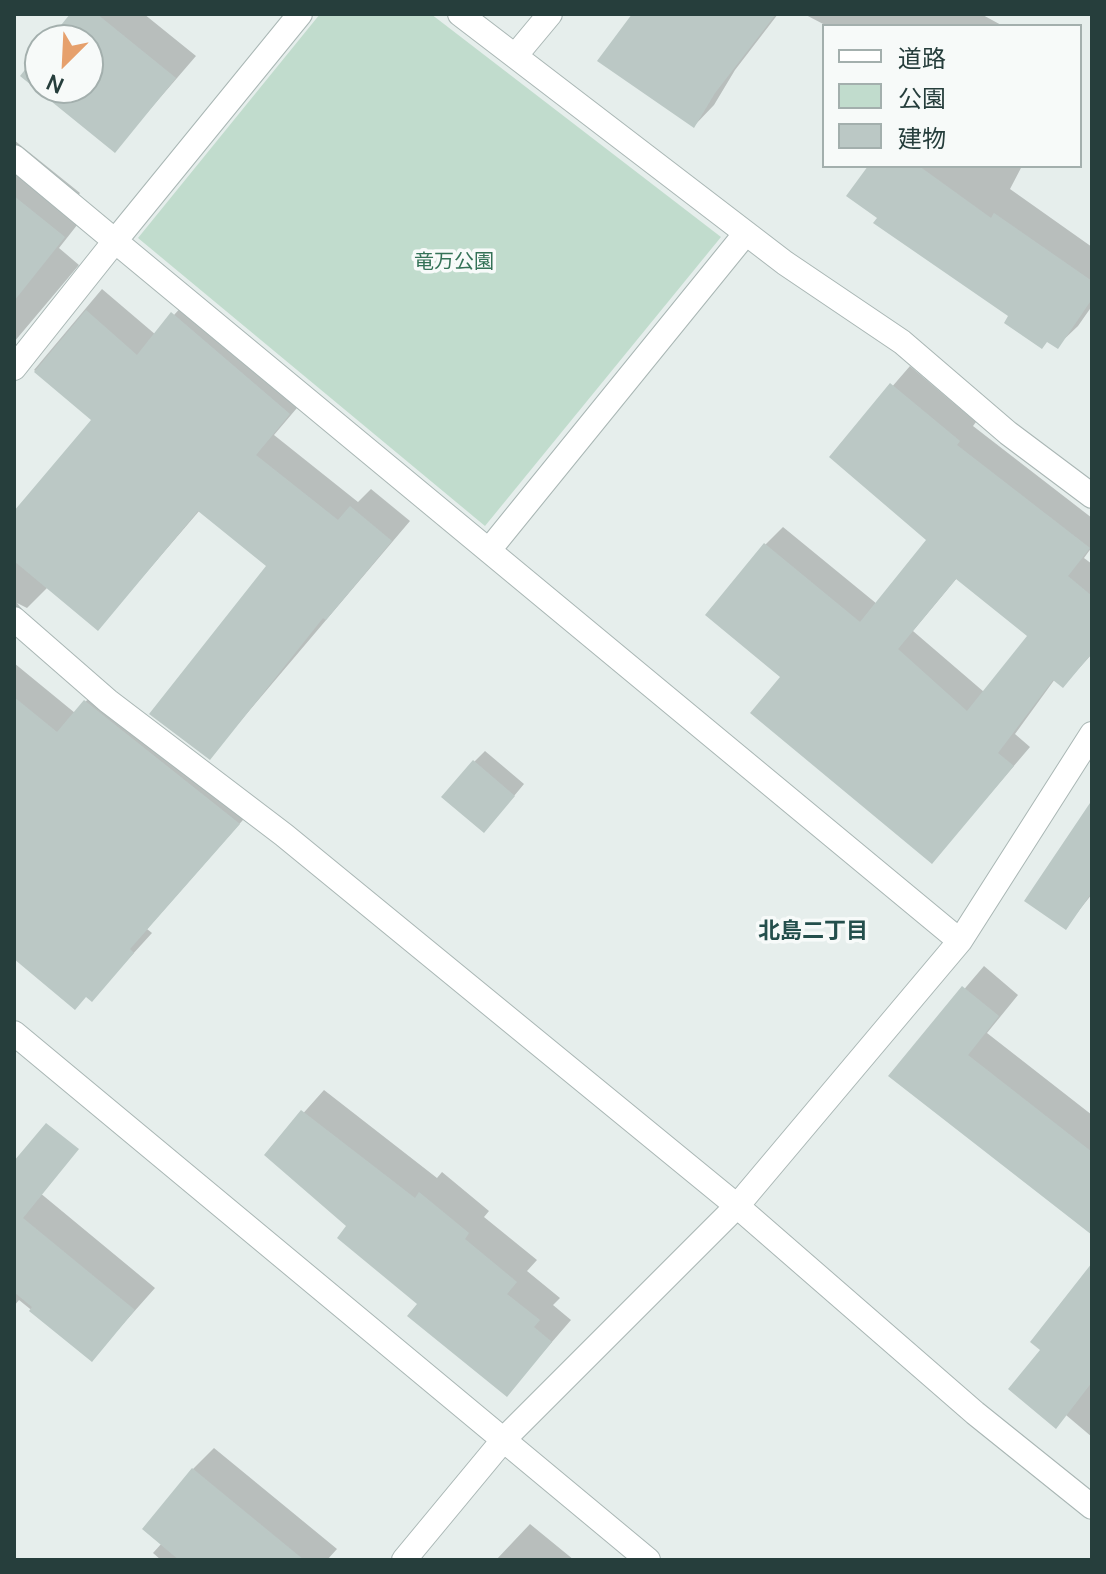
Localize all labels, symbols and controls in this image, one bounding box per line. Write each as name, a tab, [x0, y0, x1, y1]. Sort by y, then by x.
north arrow	[24, 24, 104, 104]
legend	[822, 24, 1082, 168]
text: 道路	[898, 41, 946, 74]
text: N	[42, 67, 68, 101]
text: 公園	[898, 81, 946, 114]
text: 建物	[898, 121, 946, 154]
park label: 竜万公園	[414, 250, 494, 274]
district label: 北島二丁目	[758, 919, 868, 945]

